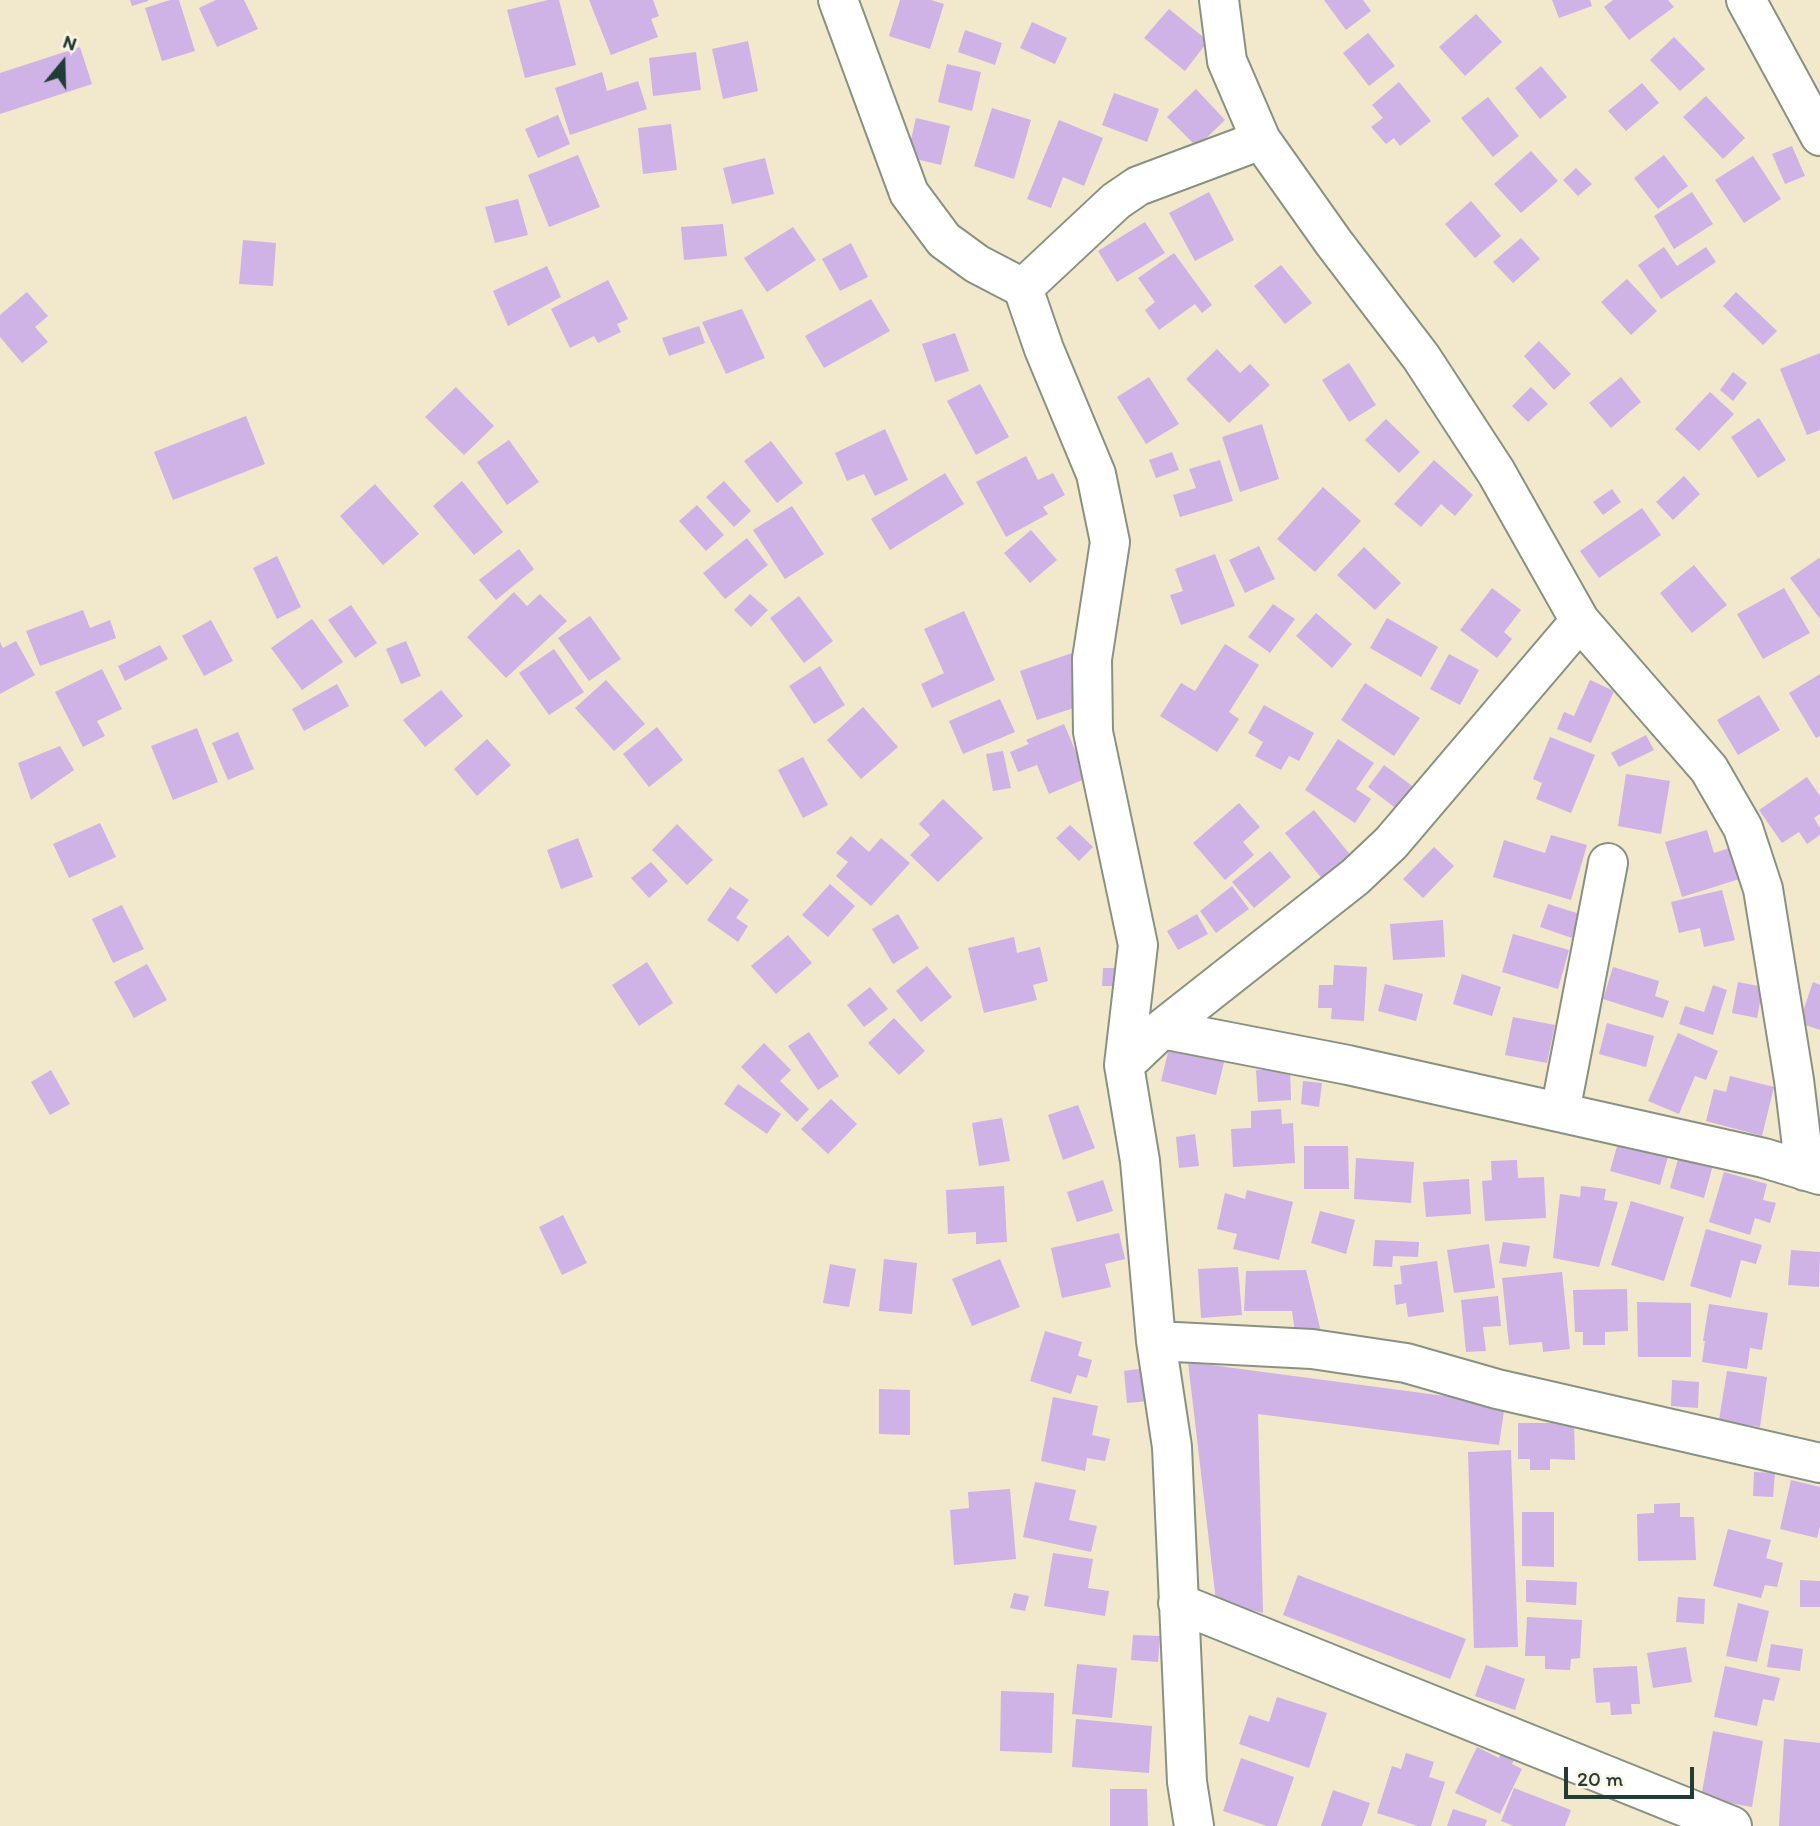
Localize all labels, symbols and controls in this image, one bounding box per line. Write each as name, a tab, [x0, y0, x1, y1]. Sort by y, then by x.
north arrow	[28, 28, 98, 98]
text: N	[60, 30, 80, 56]
scale bar	[1568, 1752, 1698, 1796]
text: 20 m	[1577, 1766, 1623, 1791]

